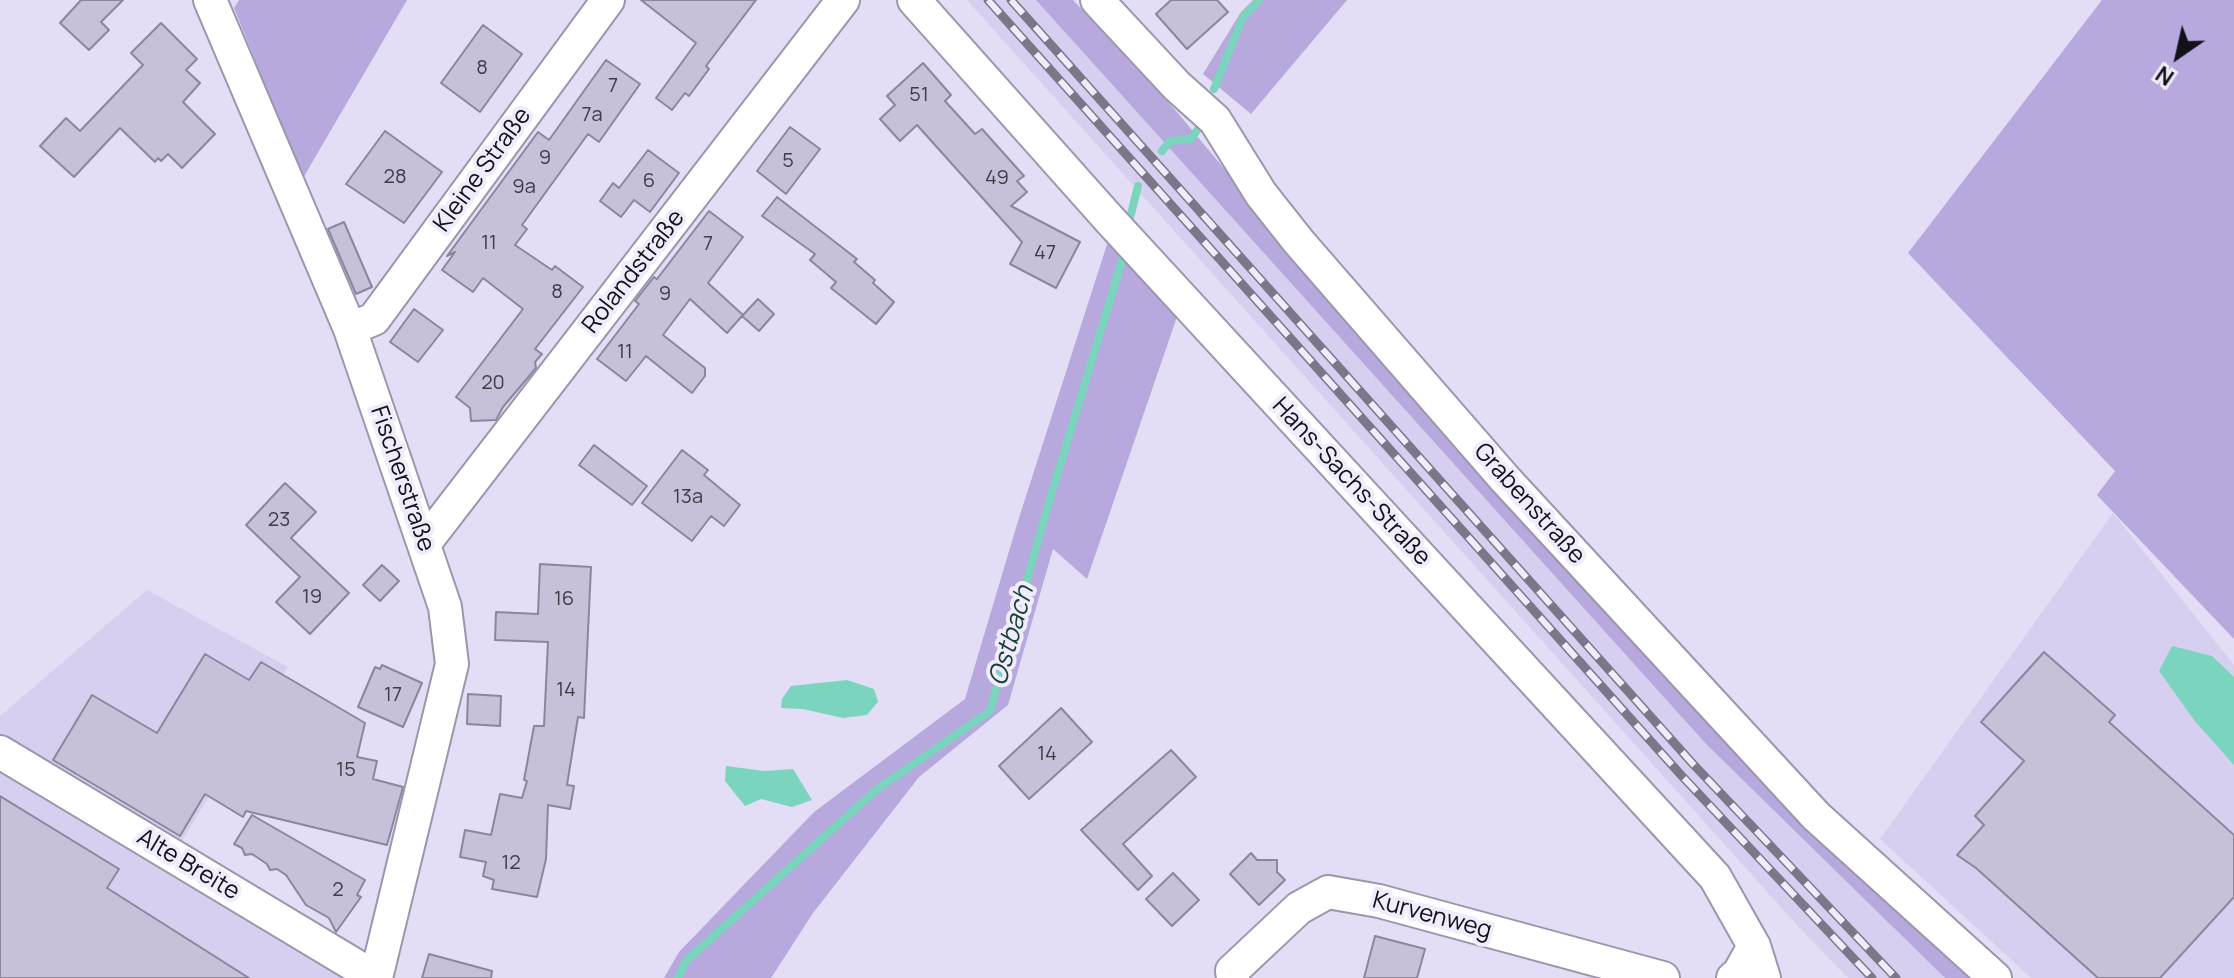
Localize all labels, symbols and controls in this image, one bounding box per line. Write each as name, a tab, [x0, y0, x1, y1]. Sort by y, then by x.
north arrow	[2138, 16, 2218, 96]
house number: 8	[476, 56, 488, 80]
text: N	[2150, 59, 2180, 93]
house number: 7	[608, 74, 618, 98]
house number: 51	[909, 83, 929, 107]
street label: Kleine Straße	[428, 102, 538, 238]
house number: 7a	[581, 103, 603, 127]
house number: 9	[539, 146, 551, 170]
house number: 5	[782, 149, 794, 173]
house number: 28	[383, 165, 407, 189]
house number: 49	[985, 166, 1009, 190]
house number: 6	[643, 169, 655, 193]
house number: 9a	[512, 175, 536, 199]
street label: Rolandstraße	[577, 205, 691, 339]
house number: 11	[481, 231, 497, 255]
house number: 7	[703, 232, 713, 256]
house number: 47	[1034, 241, 1056, 265]
house number: 8	[551, 280, 563, 304]
house number: 9	[659, 282, 671, 306]
house number: 11	[617, 340, 633, 364]
house number: 20	[481, 371, 505, 395]
street label: Hans-Sachs-Straße	[1266, 392, 1436, 572]
street label: Fischerstraße	[364, 402, 440, 556]
street label: Grabenstraße	[1467, 438, 1591, 570]
house number: 13a	[673, 485, 703, 509]
house number: 23	[268, 508, 290, 532]
water label: Ostbach	[983, 582, 1041, 690]
house number: 19	[302, 585, 322, 609]
house number: 16	[554, 587, 574, 611]
house number: 14	[556, 678, 576, 702]
house number: 17	[384, 683, 402, 707]
house number: 14	[1037, 742, 1057, 766]
house number: 15	[336, 758, 356, 782]
street label: Alte Breite	[131, 823, 245, 907]
house number: 12	[501, 851, 521, 875]
house number: 2	[332, 878, 344, 902]
street label: Kurvenweg	[1369, 886, 1495, 946]

